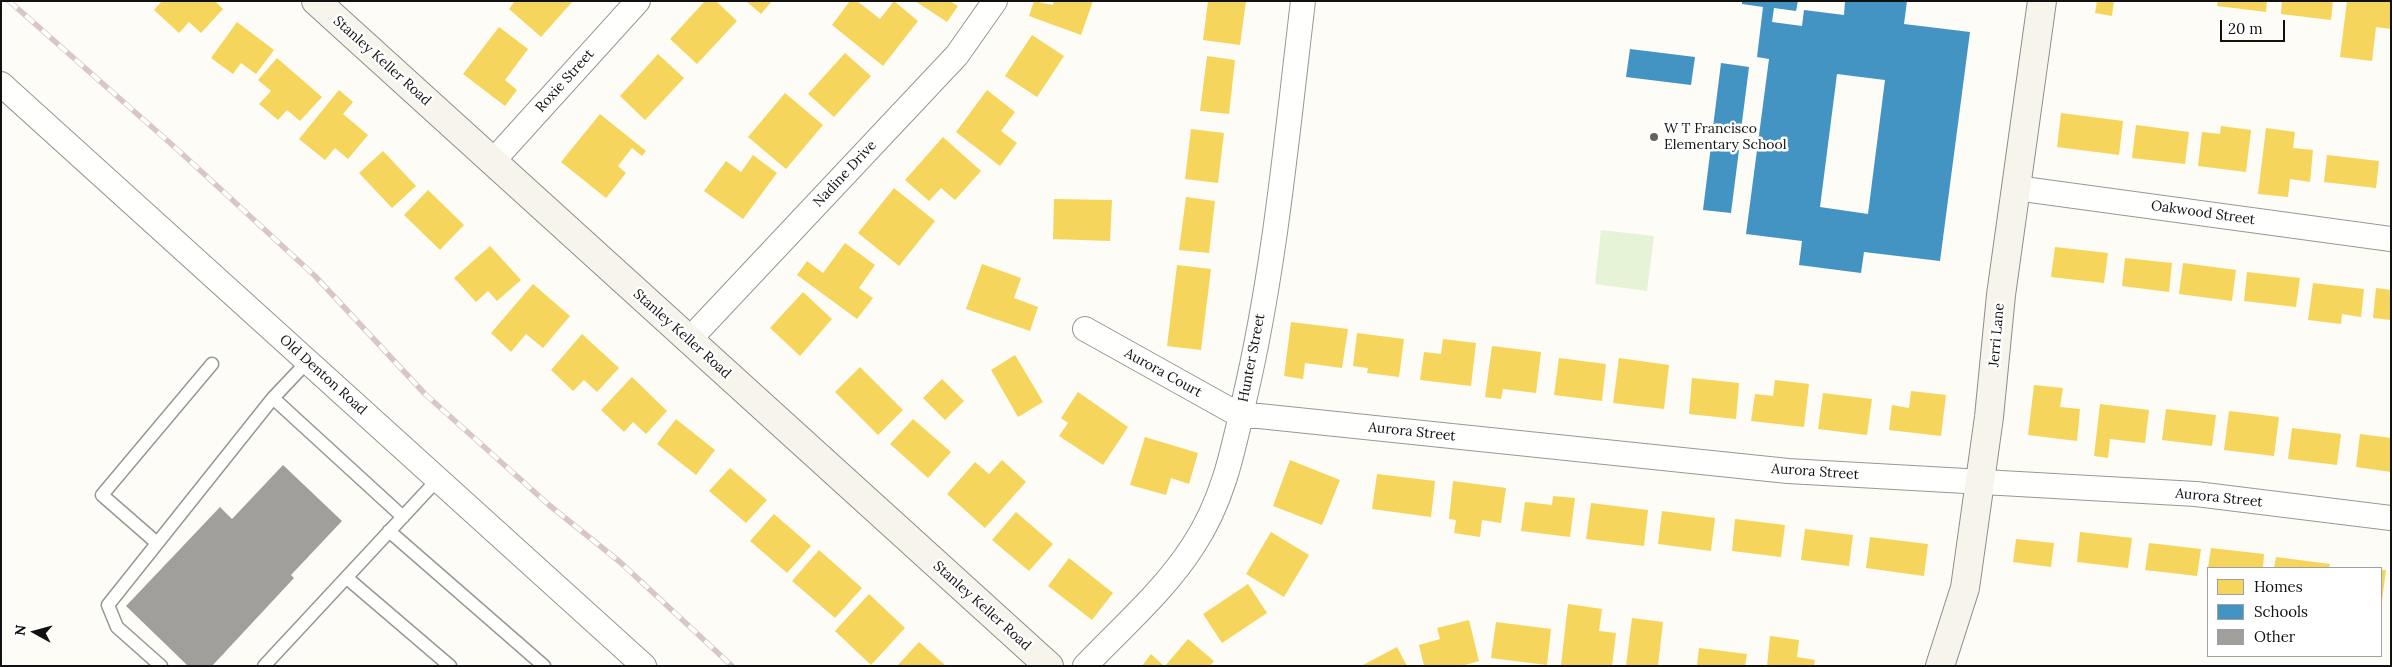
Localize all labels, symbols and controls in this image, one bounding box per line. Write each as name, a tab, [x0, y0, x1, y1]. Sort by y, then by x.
scale bar	[2222, 10, 2287, 42]
street label: Stanley Keller Road	[330, 13, 434, 109]
text: 20 m	[2228, 19, 2263, 38]
street label: Roxie Street	[532, 46, 598, 116]
place label: W T Francisco Elementary School	[1664, 121, 1787, 154]
marker: W T Francisco Elementary School	[1648, 131, 1660, 143]
street label: Nadine Drive	[810, 137, 880, 211]
street label: Oakwood Street	[2150, 197, 2256, 229]
street label: Stanley Keller Road	[630, 286, 734, 382]
street label: Jerri Lane	[1986, 302, 2008, 368]
street label: Hunter Street	[1235, 312, 1269, 404]
street label: Old Denton Road	[276, 331, 370, 419]
street label: Aurora Court	[1121, 345, 1205, 401]
street label: Aurora Street	[1367, 419, 1457, 445]
street label: Aurora Street	[1771, 461, 1859, 483]
street label: Aurora Street	[2174, 485, 2264, 511]
street label: Stanley Keller Road	[930, 558, 1034, 654]
legend	[2207, 567, 2382, 657]
text: Homes	[2254, 577, 2303, 596]
text: Schools	[2254, 602, 2308, 621]
north arrow	[10, 607, 60, 657]
text: N	[11, 624, 30, 637]
text: Other	[2254, 627, 2295, 646]

